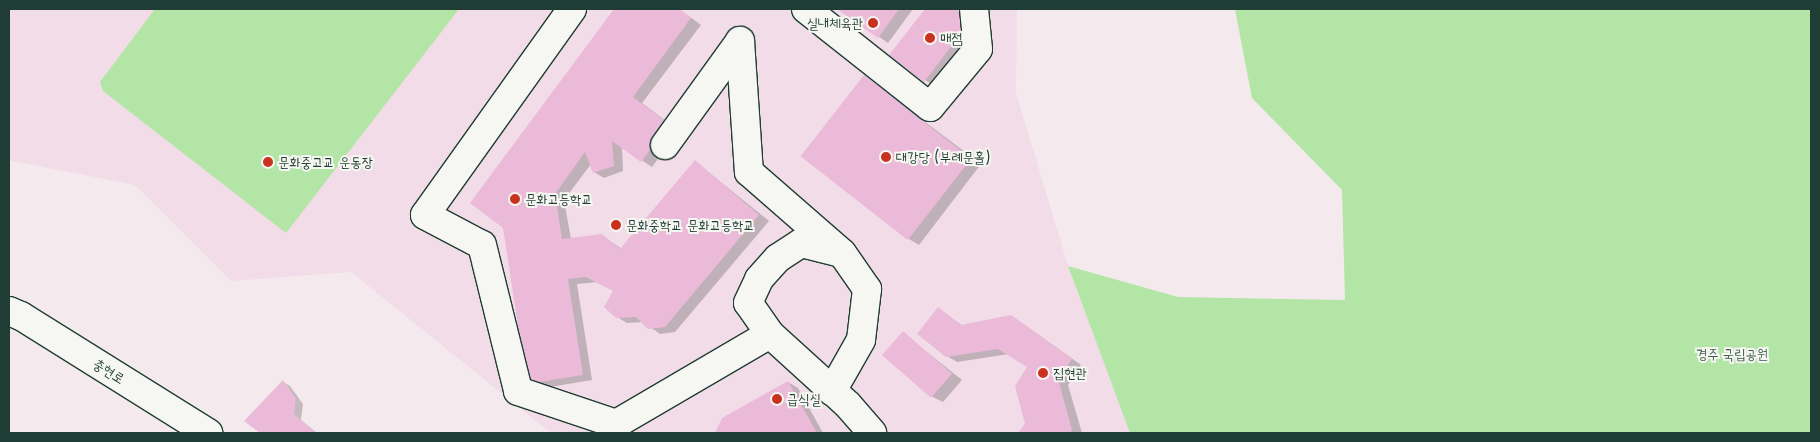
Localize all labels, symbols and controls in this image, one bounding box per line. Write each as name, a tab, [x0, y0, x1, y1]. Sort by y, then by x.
place label: 실내체육관	[807, 15, 863, 31]
marker: 실내체육관	[867, 17, 879, 29]
place label: 매점	[940, 30, 963, 46]
marker: 매점	[924, 32, 936, 44]
place label: 대강당 (부례문홀)	[896, 149, 990, 165]
marker: 대강당 (부례문홀)	[880, 151, 892, 163]
place label: 문화중고교 운동장	[278, 154, 373, 170]
marker: 문화중고교 운동장	[262, 156, 274, 168]
place label: 문화고등학교	[525, 191, 593, 207]
marker: 문화고등학교	[509, 193, 521, 205]
place label: 문화중학교 문화고등학교	[626, 217, 754, 233]
marker: 문화중학교 문화고등학교	[610, 219, 622, 231]
park label: 경주 국립공원	[1696, 346, 1768, 362]
street label: 충현로	[90, 355, 128, 387]
place label: 집현관	[1053, 365, 1087, 381]
marker: 집현관	[1037, 367, 1049, 379]
place label: 급식실	[787, 391, 821, 407]
marker: 급식실	[771, 393, 783, 405]

